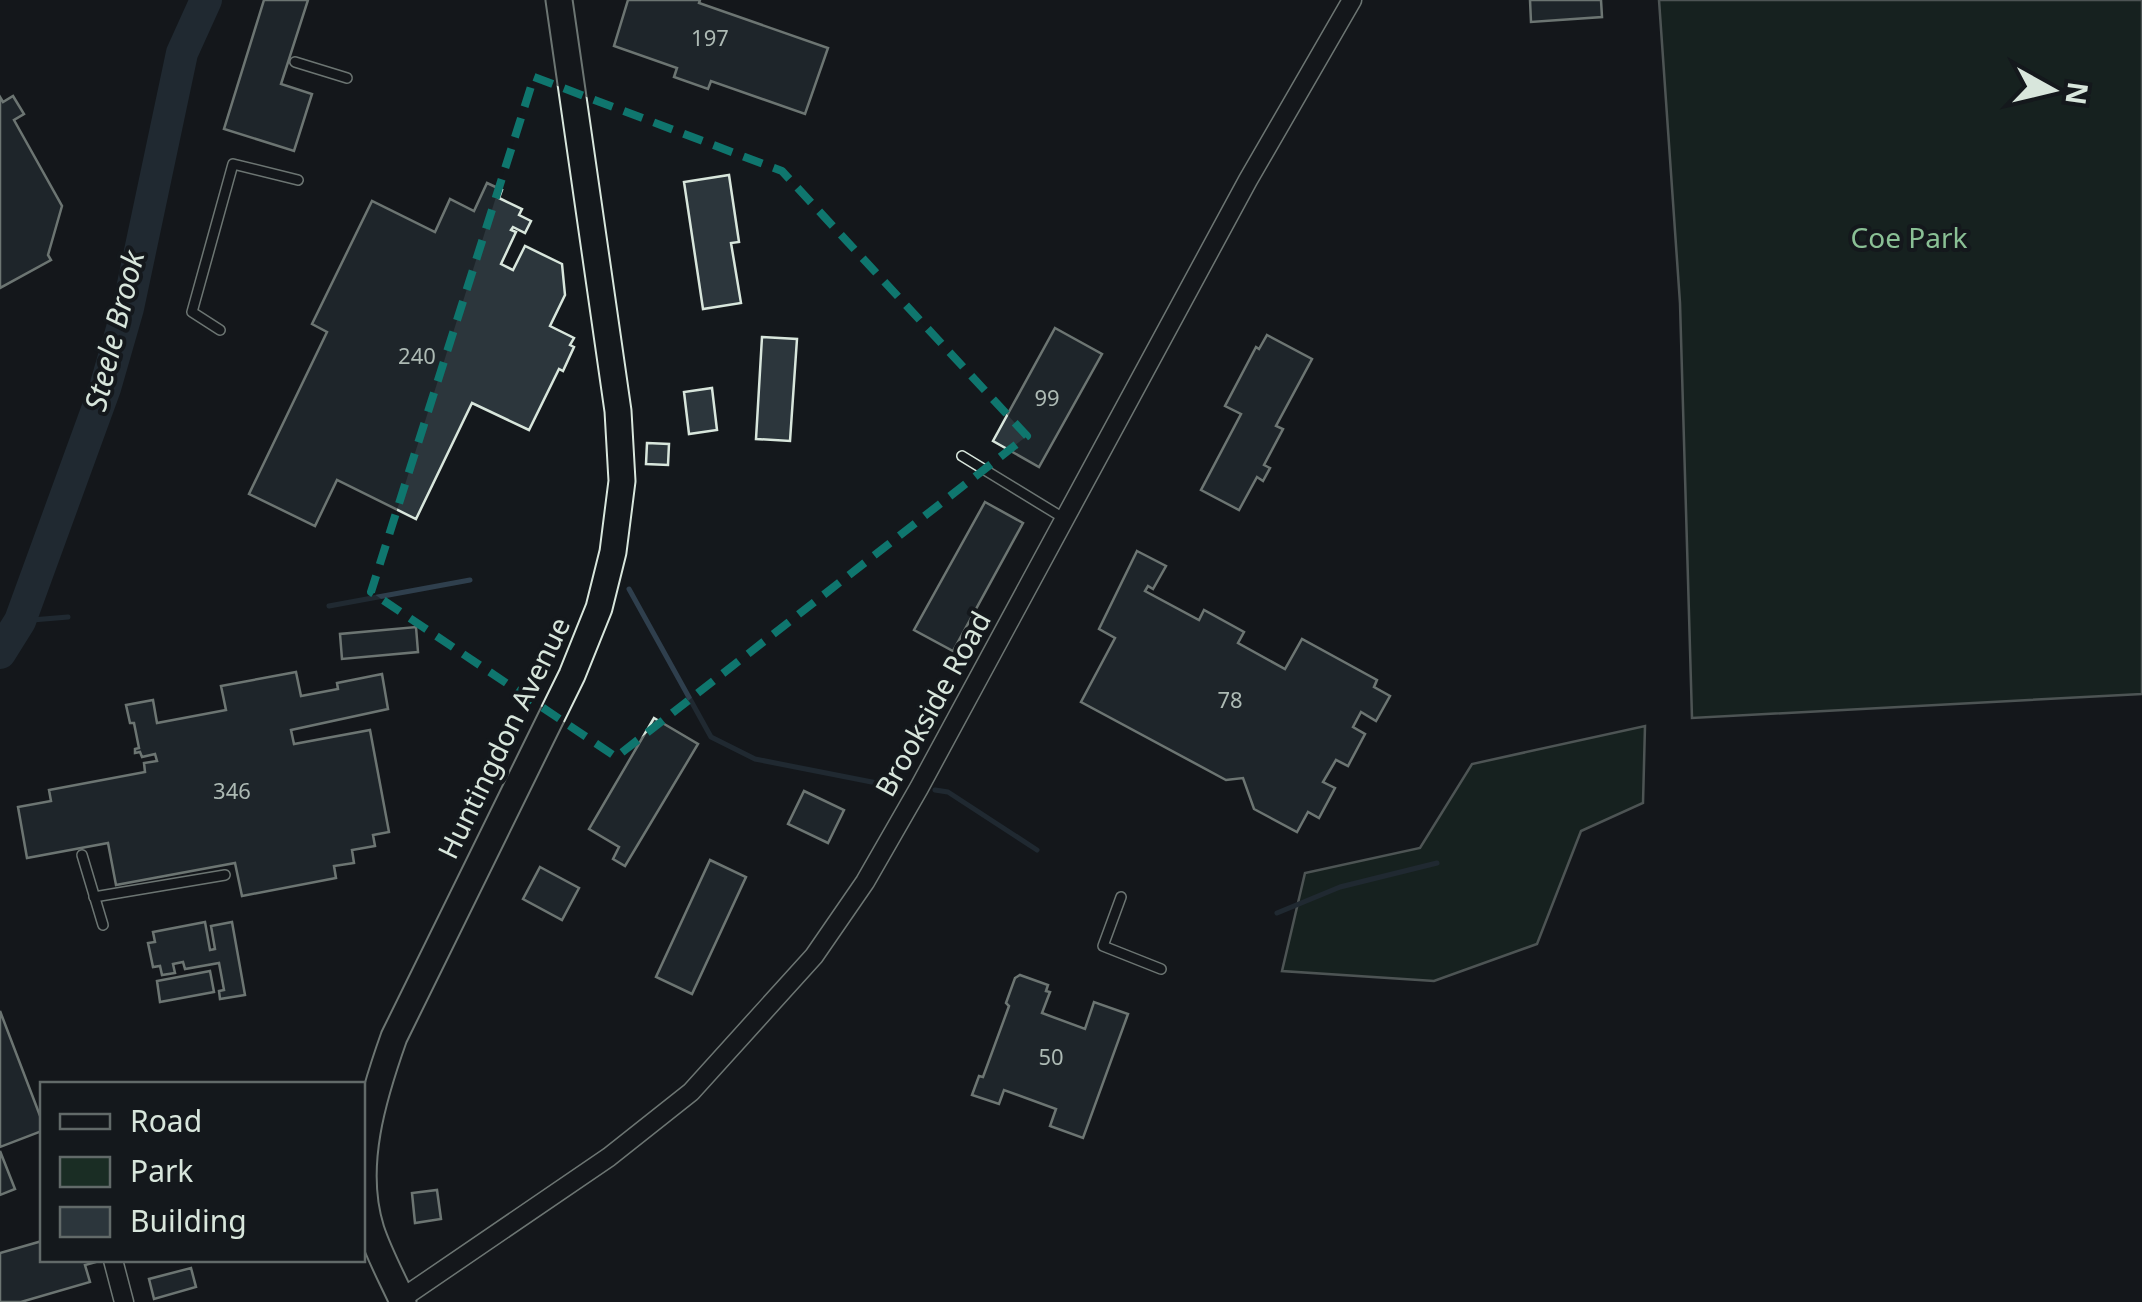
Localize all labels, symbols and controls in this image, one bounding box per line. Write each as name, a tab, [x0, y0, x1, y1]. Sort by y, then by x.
house number: 197	[691, 22, 729, 52]
north arrow	[2002, 40, 2102, 140]
text: N	[2057, 80, 2098, 108]
park label: Coe Park	[1851, 218, 1967, 256]
water label: Steele Brook	[74, 245, 153, 415]
house number: 240	[398, 340, 436, 370]
house number: 99	[1034, 382, 1060, 412]
street label: Brookside Road	[866, 604, 999, 803]
street label: Huntingdon Avenue	[428, 610, 578, 865]
house number: 78	[1217, 684, 1243, 714]
house number: 346	[213, 775, 251, 805]
house number: 50	[1038, 1041, 1064, 1071]
legend	[40, 1082, 365, 1262]
text: Road	[130, 1100, 202, 1141]
text: Park	[130, 1150, 193, 1191]
text: Building	[130, 1200, 247, 1241]

